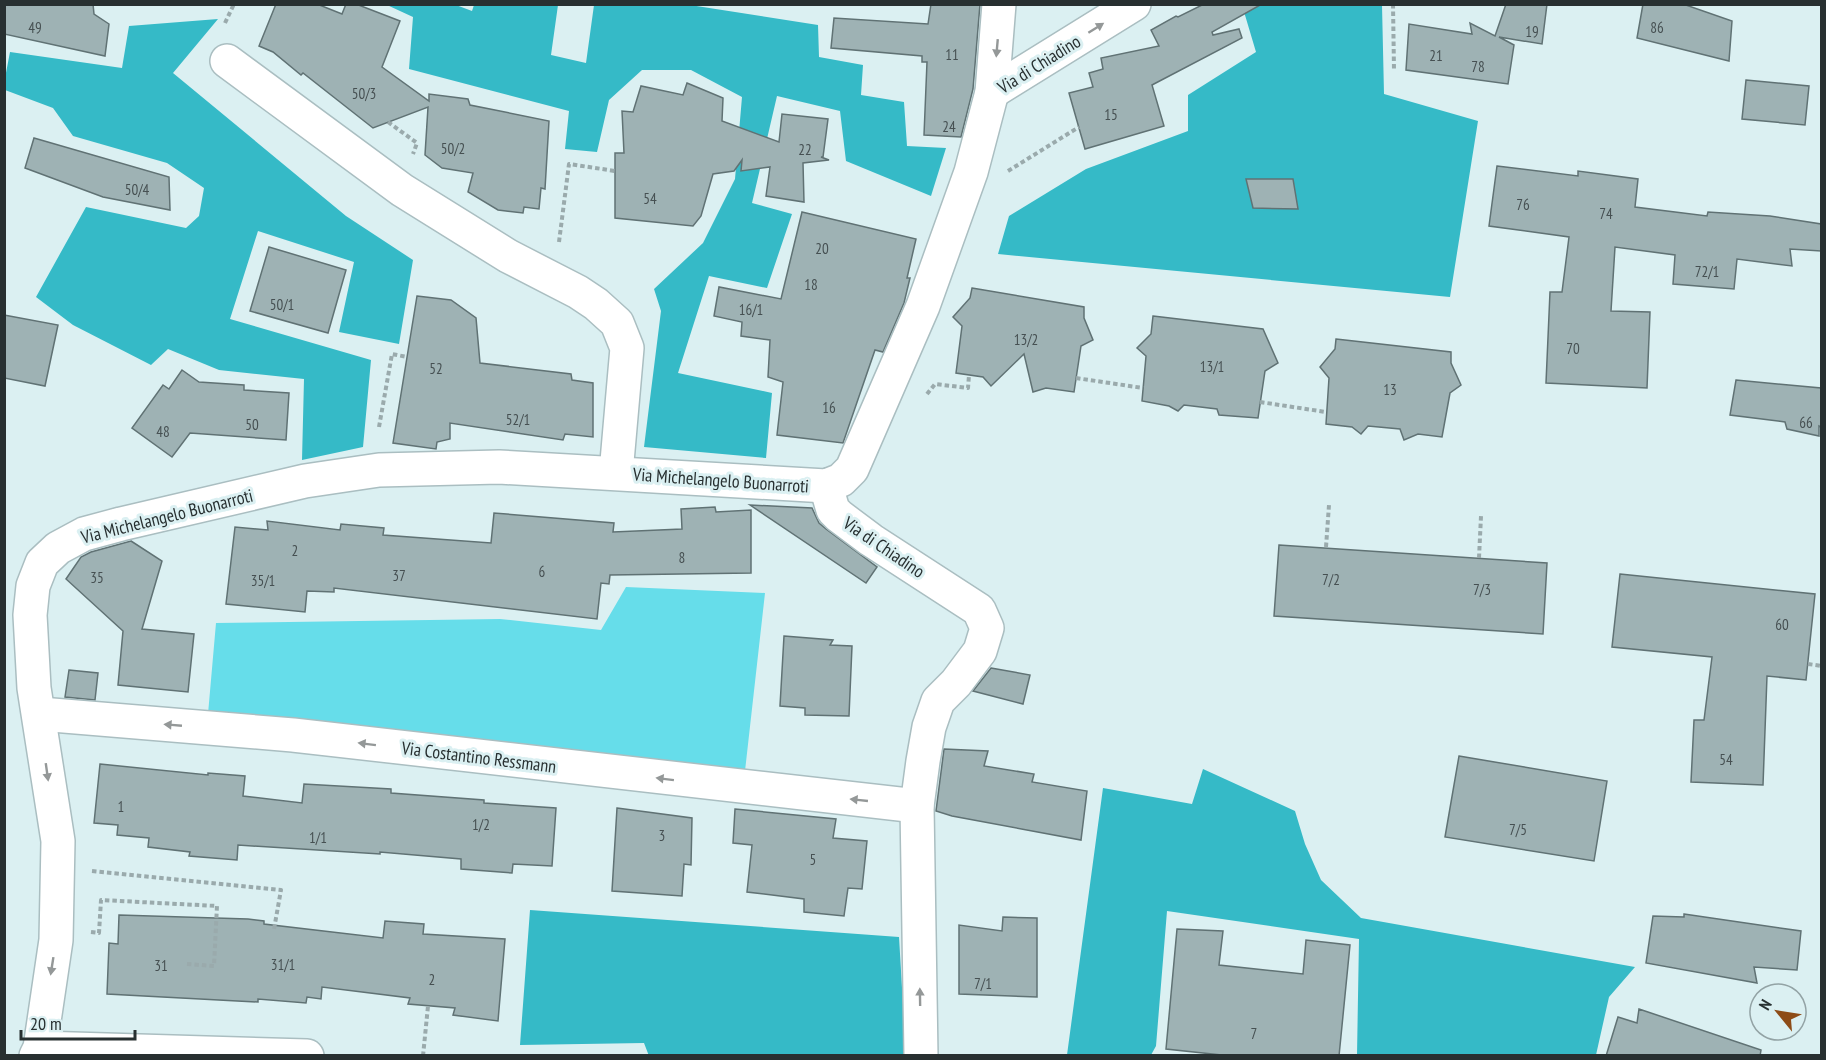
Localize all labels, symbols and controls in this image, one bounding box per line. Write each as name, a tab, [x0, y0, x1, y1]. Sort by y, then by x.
house number: 49	[28, 18, 42, 37]
house number: 86	[1650, 18, 1664, 37]
house number: 19	[1525, 22, 1539, 41]
one-way arrow	[1088, 23, 1104, 34]
street label: Via di Chiadino	[992, 29, 1085, 99]
one-way arrow	[992, 39, 1002, 58]
house number: 11	[945, 45, 959, 64]
house number: 21	[1429, 46, 1443, 65]
house number: 78	[1471, 57, 1485, 76]
house number: 50/3	[352, 84, 376, 103]
house number: 15	[1104, 105, 1118, 124]
house number: 24	[942, 117, 956, 136]
house number: 50/2	[441, 139, 465, 158]
house number: 22	[798, 140, 812, 159]
house number: 50/4	[125, 180, 150, 199]
house number: 54	[643, 189, 657, 208]
house number: 76	[1516, 195, 1530, 214]
house number: 74	[1599, 204, 1613, 223]
house number: 20	[815, 239, 829, 258]
house number: 72/1	[1695, 262, 1719, 281]
house number: 18	[804, 275, 818, 294]
house number: 50/1	[270, 295, 294, 314]
house number: 16/1	[739, 300, 763, 319]
house number: 13/2	[1014, 330, 1038, 349]
house number: 70	[1566, 339, 1580, 358]
house number: 13/1	[1200, 357, 1224, 376]
house number: 52	[429, 359, 443, 378]
house number: 13	[1383, 380, 1397, 399]
house number: 16	[822, 398, 836, 417]
house number: 52/1	[506, 410, 530, 429]
house number: 66	[1799, 413, 1813, 432]
house number: 50	[245, 415, 259, 434]
house number: 48	[156, 422, 170, 441]
street label: Via Michelangelo Buonarroti	[631, 462, 810, 498]
street label: Via Michelangelo Buonarroti	[78, 484, 255, 549]
street label: Via di Chiadino	[838, 511, 929, 583]
house number: 2	[292, 541, 298, 560]
house number: 8	[679, 548, 685, 567]
house number: 6	[539, 562, 546, 581]
house number: 37	[392, 566, 406, 585]
house number: 35	[90, 568, 104, 587]
house number: 7/2	[1322, 570, 1340, 589]
house number: 35/1	[251, 571, 275, 590]
house number: 7/3	[1473, 580, 1491, 599]
house number: 60	[1775, 615, 1789, 634]
one-way arrow	[164, 720, 183, 730]
street label: Via Costantino Ressmann	[399, 736, 558, 778]
one-way arrow	[358, 739, 377, 749]
house number: 54	[1719, 750, 1733, 769]
one-way arrow	[42, 763, 52, 782]
one-way arrow	[656, 774, 675, 784]
one-way arrow	[850, 795, 869, 805]
house number: 1	[118, 797, 124, 816]
house number: 1/2	[472, 815, 490, 834]
house number: 7/5	[1509, 820, 1527, 839]
house number: 3	[659, 826, 665, 845]
house number: 1/1	[309, 828, 327, 847]
house number: 5	[810, 850, 816, 869]
house number: 31/1	[271, 955, 295, 974]
one-way arrow	[48, 956, 57, 975]
house number: 31	[154, 956, 168, 975]
house number: 2	[429, 970, 435, 989]
house number: 7/1	[974, 974, 992, 993]
north arrow	[1748, 982, 1808, 1042]
one-way arrow	[916, 988, 925, 1007]
text: N	[1754, 996, 1776, 1013]
scale bar	[21, 1003, 135, 1041]
text: 20 m	[30, 1012, 62, 1035]
house number: 7	[1251, 1024, 1257, 1043]

